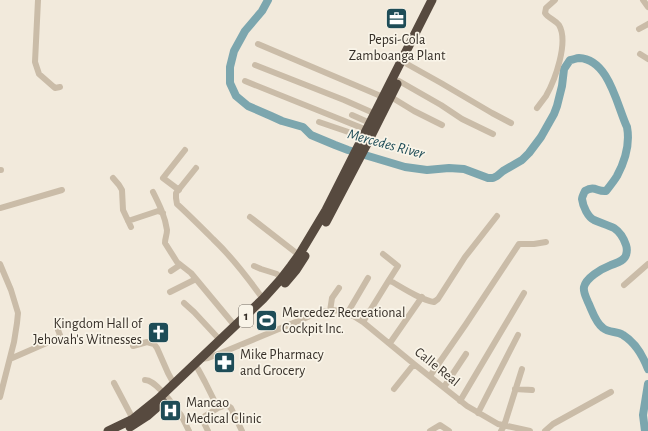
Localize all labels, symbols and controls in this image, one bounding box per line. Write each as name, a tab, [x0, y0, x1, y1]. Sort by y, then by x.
office icon: Pepsi-Cola Zamboanga Plant	[384, 5, 410, 31]
place label: Pepsi-Cola Zamboanga Plant	[349, 33, 446, 63]
water label: Mercedes River	[346, 127, 427, 162]
road number: 1	[239, 305, 253, 327]
place label: Mercedez Recreational Cockpit Inc.	[282, 306, 406, 336]
sports icon: Mercedez Recreational Cockpit Inc.	[254, 308, 280, 334]
place label: Kingdom Hall of Jehovah's Witnesses	[33, 317, 143, 347]
church icon: Kingdom Hall of Jehovah's Witnesses	[145, 319, 171, 345]
street label: Calle Real	[412, 345, 462, 389]
place label: Mike Pharmacy and Grocery	[240, 348, 324, 378]
pharmacy icon: Mike Pharmacy and Grocery	[212, 350, 238, 376]
place label: Mancao Medical Clinic	[186, 396, 262, 426]
hospital icon: Mancao Medical Clinic	[157, 398, 183, 424]

